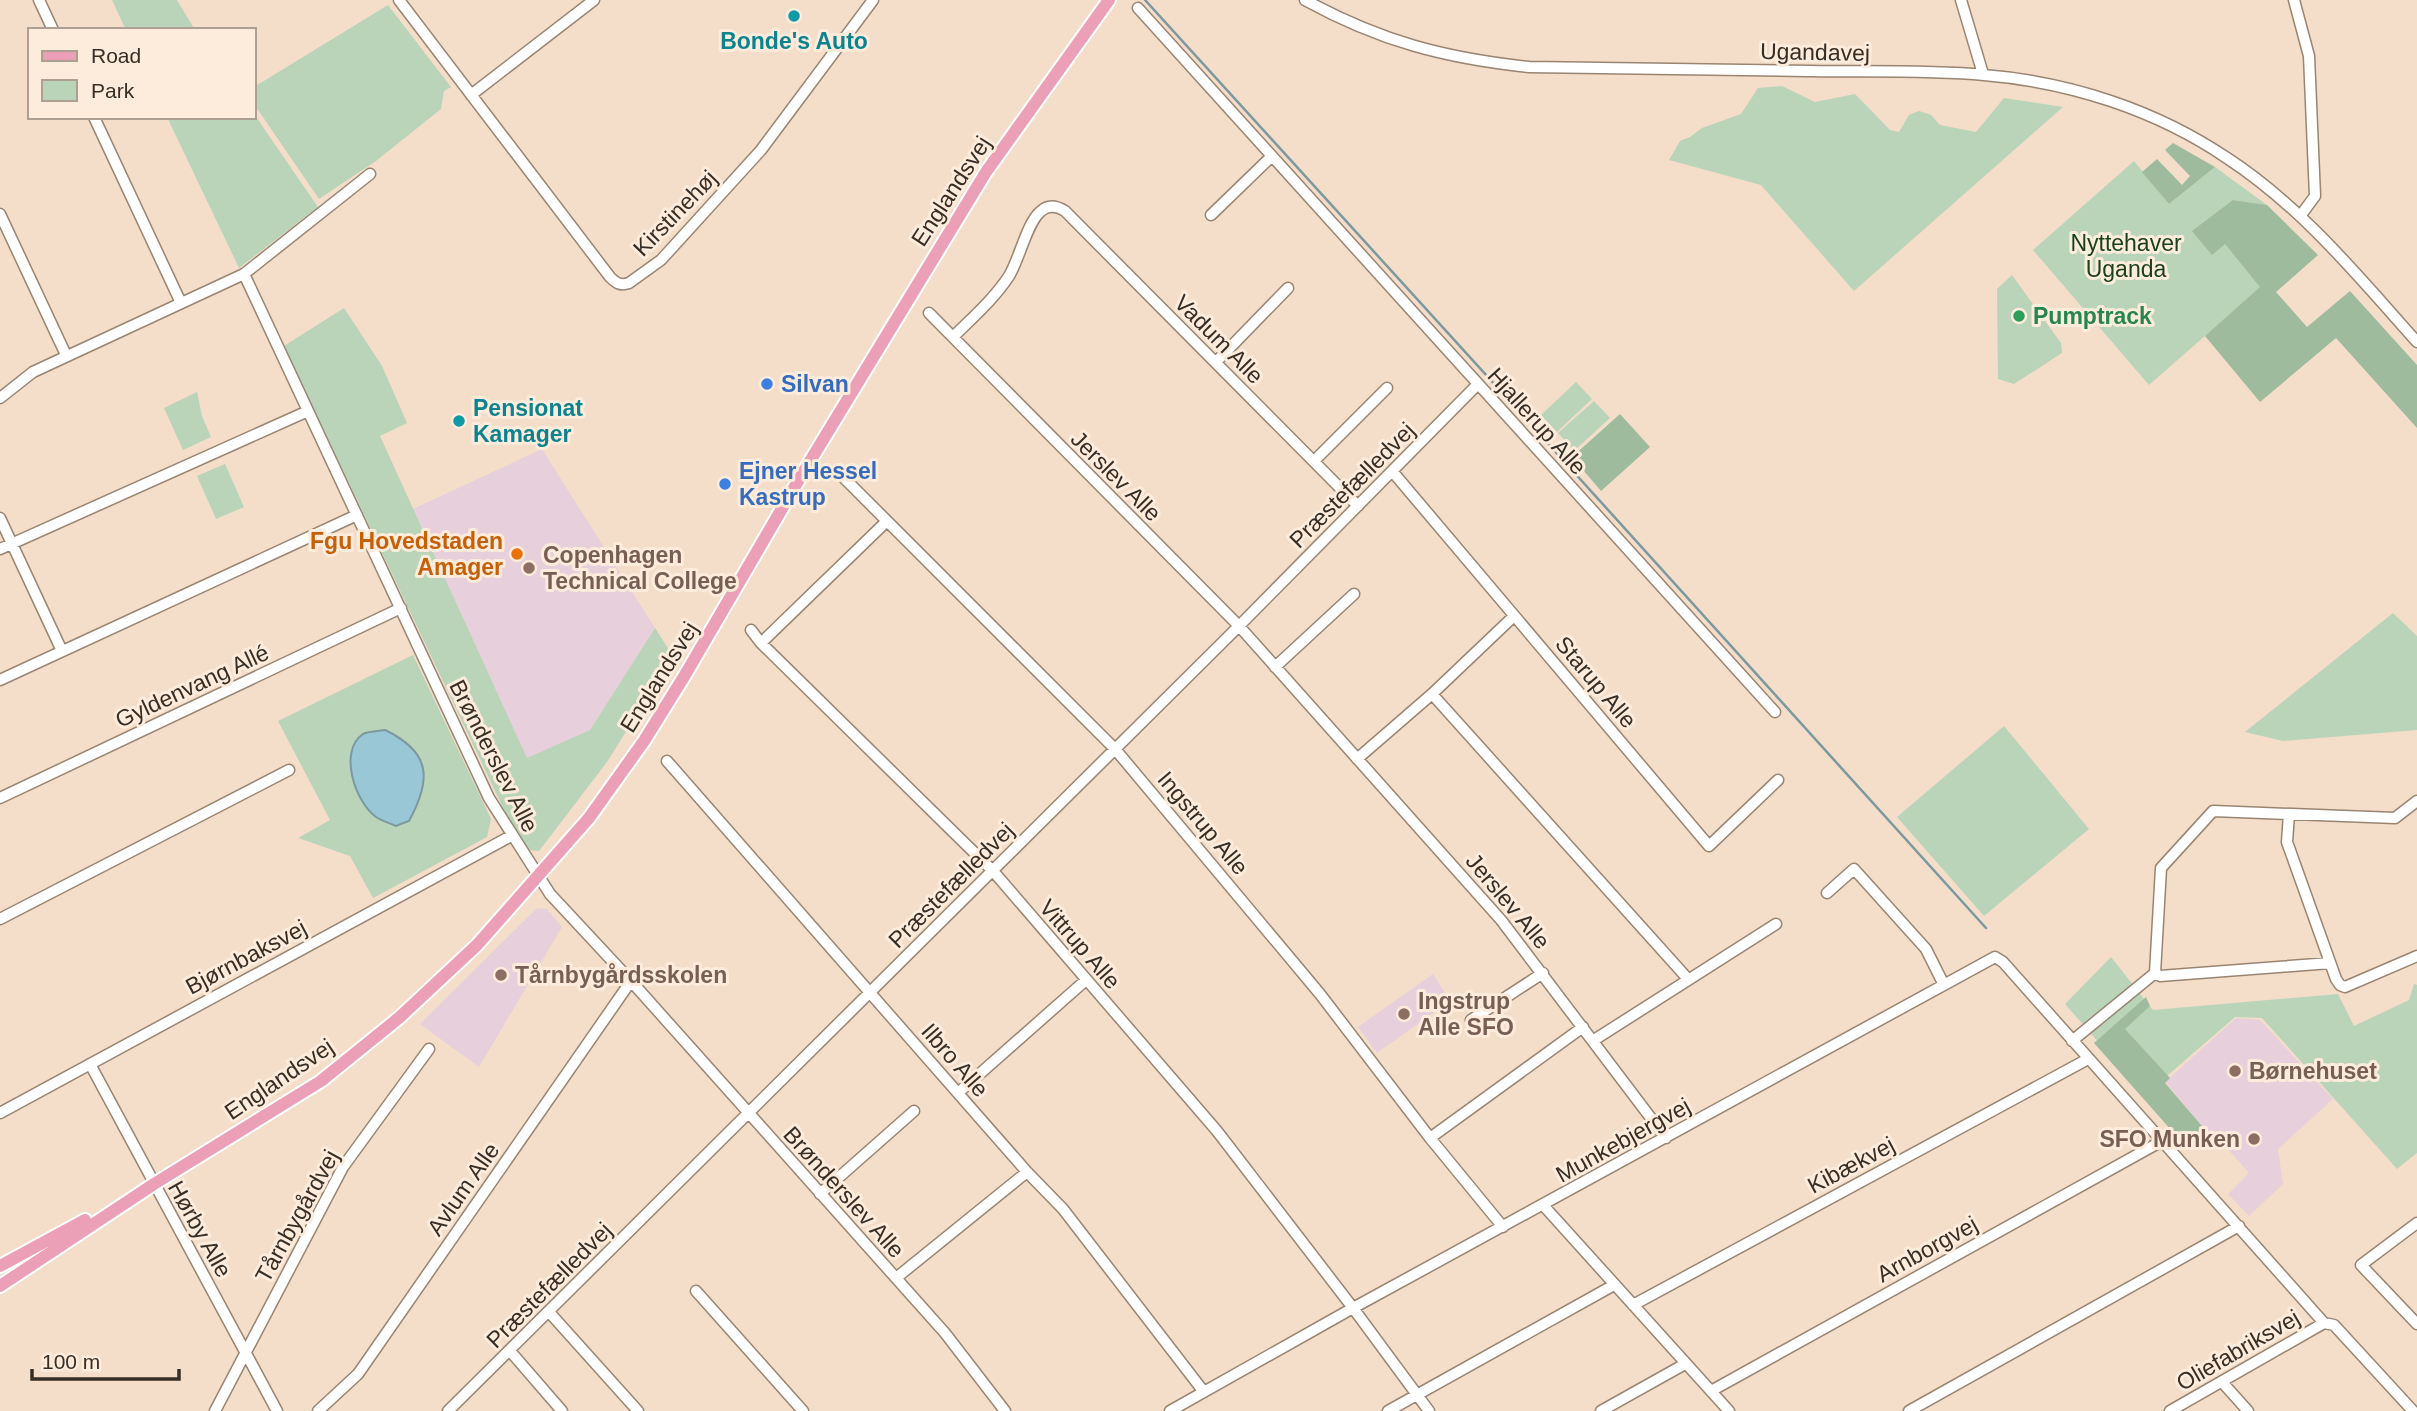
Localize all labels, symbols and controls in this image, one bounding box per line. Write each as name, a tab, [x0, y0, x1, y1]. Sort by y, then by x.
marker: Bonde's Auto	[786, 8, 802, 24]
legend	[28, 28, 256, 119]
place label: Bonde's Auto	[720, 28, 868, 54]
street label: Ugandavej	[1760, 38, 1870, 66]
text: Road	[91, 44, 141, 67]
text: Park	[91, 79, 135, 102]
street label: Englandsvej	[906, 131, 996, 251]
street label: Kirstinehøj	[628, 165, 722, 261]
park label: Nyttehaver Uganda	[2070, 230, 2182, 282]
street label: Vadum Alle	[1169, 289, 1269, 389]
place label: Pumptrack	[2033, 303, 2152, 329]
marker: Pumptrack	[2011, 308, 2027, 324]
street label: Hjallerup Alle	[1482, 362, 1592, 480]
place label: Silvan	[781, 371, 849, 397]
marker: Silvan	[759, 376, 775, 392]
place label: Pensionat Kamager	[473, 395, 583, 447]
marker: Pensionat Kamager	[451, 413, 467, 429]
street label: Præstefælledvej	[1284, 417, 1420, 553]
street label: Jerslev Alle	[1066, 426, 1166, 526]
place label: Ejner Hessel Kastrup	[739, 458, 877, 510]
marker: Ejner Hessel Kastrup	[717, 476, 733, 492]
place label: Fgu Hovedstaden Amager	[310, 528, 503, 580]
place label: Copenhagen Technical College	[543, 542, 737, 594]
marker: Fgu Hovedstaden Amager	[509, 546, 525, 562]
marker: Copenhagen Technical College	[521, 560, 537, 576]
street label: Englandsvej	[615, 617, 703, 737]
street label: Starup Alle	[1550, 631, 1642, 733]
street label: Gyldenvang Allé	[111, 639, 273, 733]
street label: Brønderslev Alle	[444, 675, 544, 837]
street label: Ingstrup Alle	[1152, 766, 1254, 880]
street label: Præstefælledvej	[883, 817, 1019, 953]
street label: Jerslev Alle	[1461, 848, 1555, 954]
street label: Vittrup Alle	[1034, 894, 1126, 994]
street label: Bjørnbaksvej	[181, 914, 311, 1000]
place label: Tårnbygårdsskolen	[515, 962, 727, 988]
marker: Tårnbygårdsskolen	[493, 967, 509, 983]
place label: Ingstrup Alle SFO	[1418, 988, 1514, 1040]
marker: Ingstrup Alle SFO	[1396, 1006, 1412, 1022]
street label: Ilbro Alle	[916, 1018, 994, 1102]
street label: Englandsvej	[220, 1033, 338, 1125]
place label: Børnehuset	[2249, 1058, 2377, 1084]
marker: Børnehuset	[2227, 1063, 2243, 1079]
street label: Munkebjergvej	[1551, 1092, 1695, 1188]
street label: Brønderslev Alle	[778, 1121, 910, 1263]
place label: SFO Munken	[2099, 1126, 2240, 1152]
street label: Kibækvej	[1803, 1131, 1899, 1199]
marker: SFO Munken	[2246, 1131, 2262, 1147]
street label: Avlum Alle	[422, 1138, 504, 1240]
street label: Tårnbygårdvej	[250, 1145, 344, 1287]
street label: Hørby Alle	[163, 1176, 237, 1282]
street label: Arnborgvej	[1872, 1211, 1982, 1287]
street label: Præstefælledvej	[481, 1217, 617, 1353]
street label: Oliefabriksvej	[2172, 1304, 2304, 1396]
scale bar	[32, 1338, 178, 1382]
text: 100 m	[42, 1350, 100, 1373]

